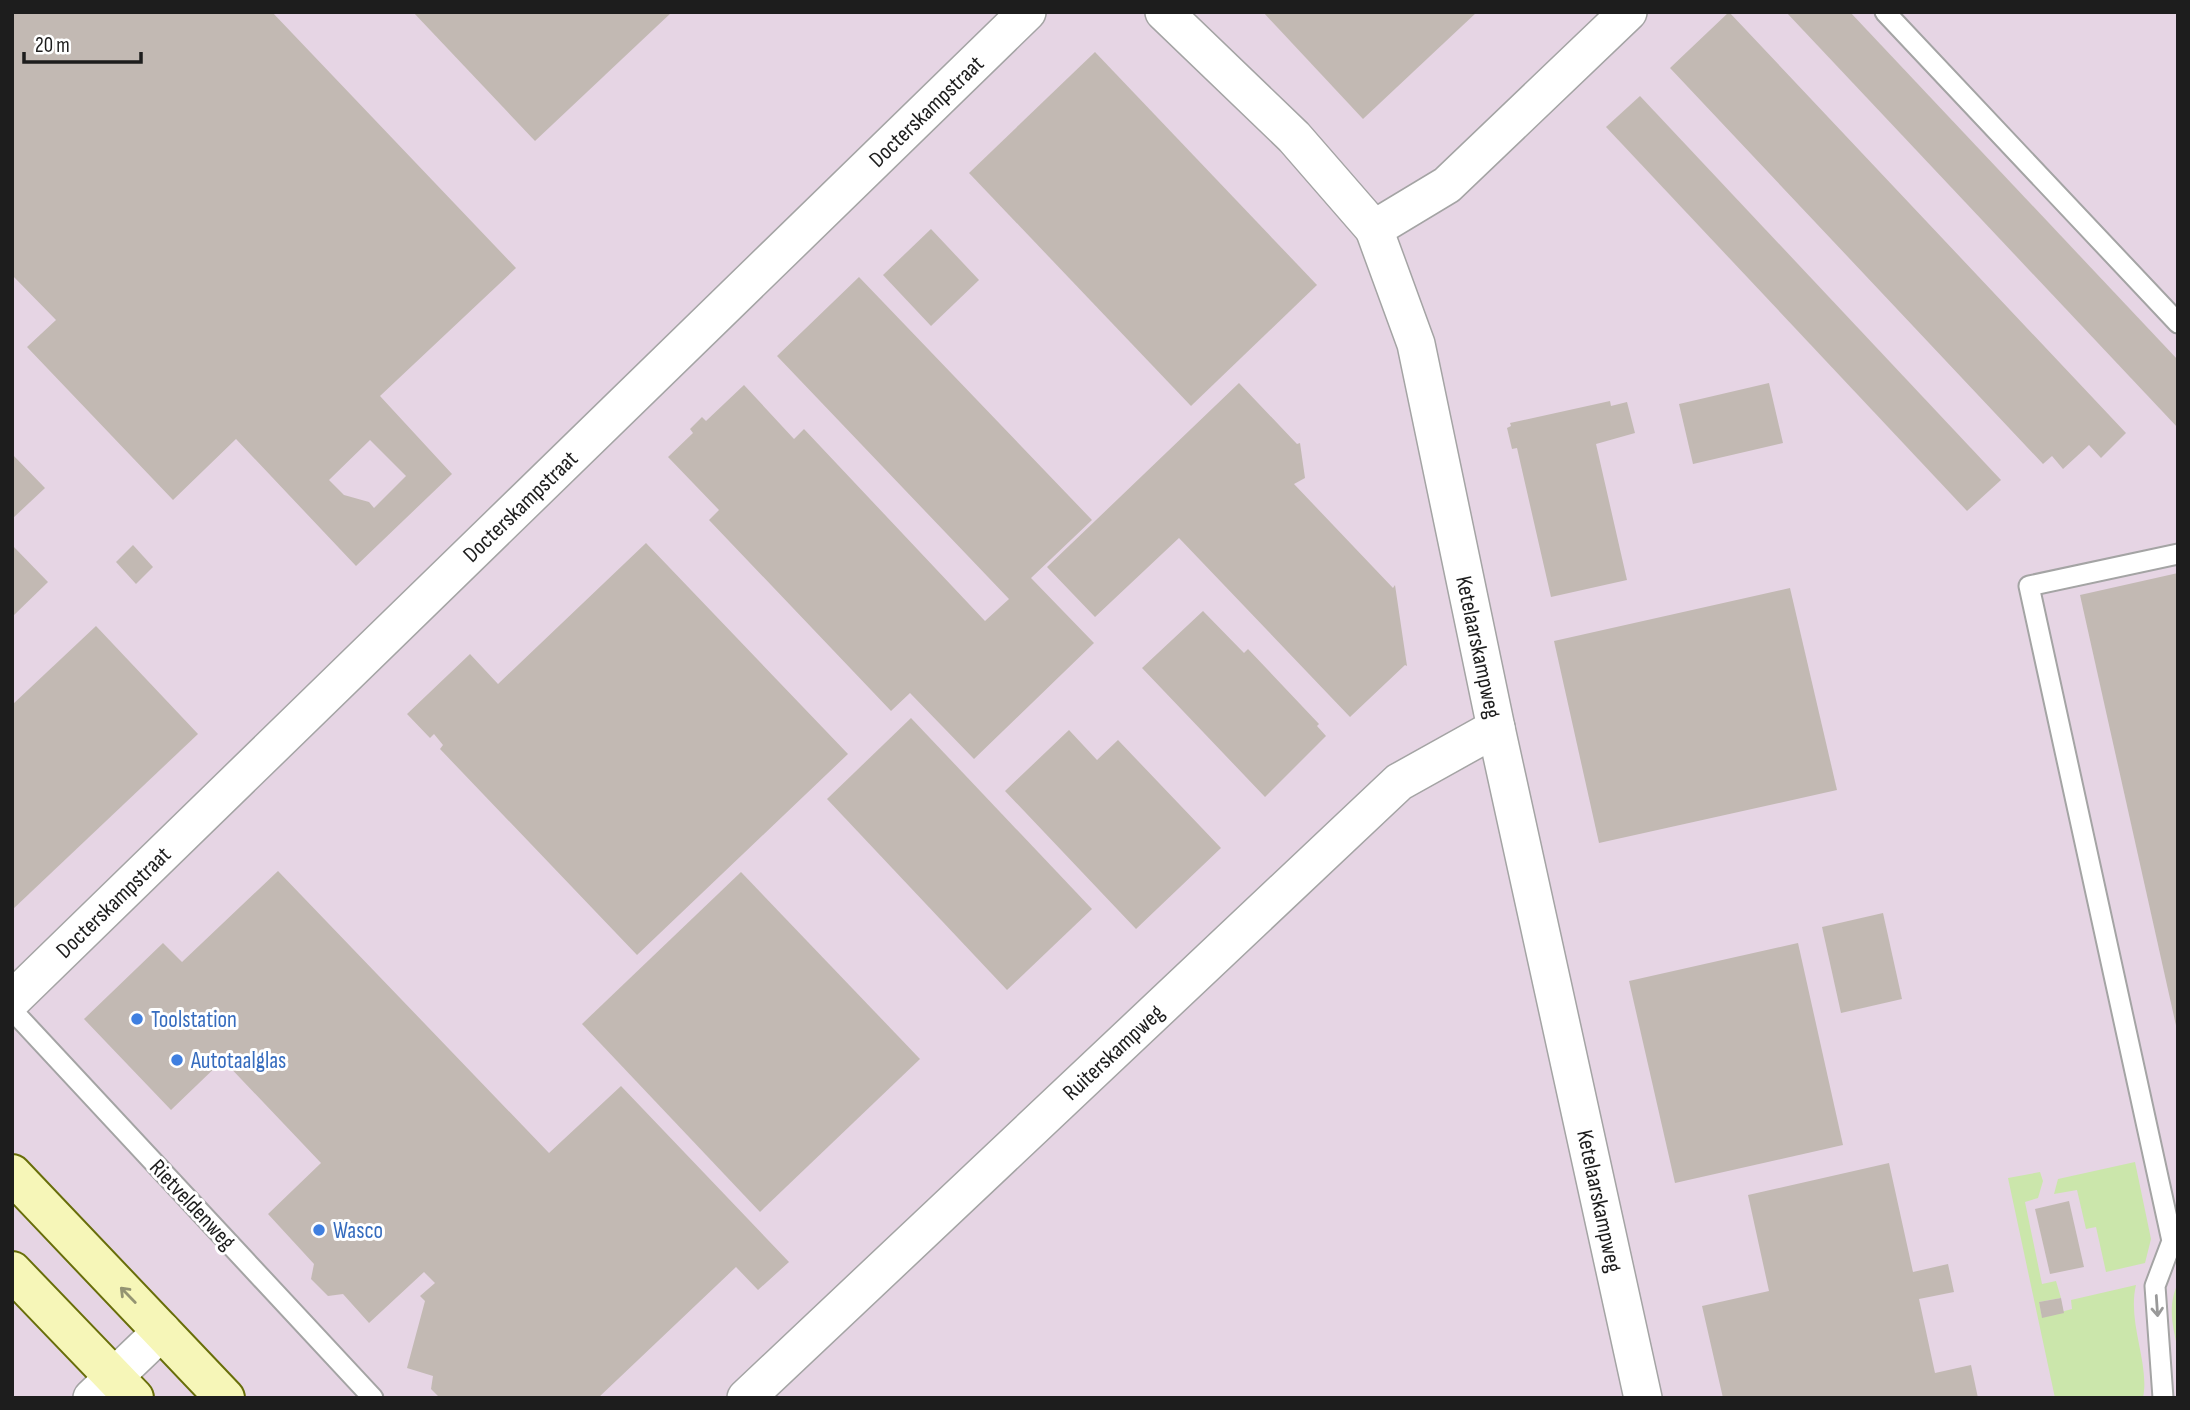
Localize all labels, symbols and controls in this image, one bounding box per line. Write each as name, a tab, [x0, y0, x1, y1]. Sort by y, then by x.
scale bar	[24, 21, 142, 65]
text: 20 m	[35, 33, 70, 58]
street label: Docterskampstraat	[863, 50, 990, 173]
street label: Docterskampstraat	[457, 445, 584, 568]
street label: Ketelaarskampweg	[1449, 573, 1507, 721]
street label: Docterskampstraat	[50, 841, 177, 964]
street label: Ruiterskampweg	[1057, 999, 1170, 1107]
place label: Toolstation	[151, 1006, 237, 1034]
marker: Toolstation	[129, 1011, 145, 1027]
place label: Autotaalglas	[190, 1047, 286, 1075]
marker: Autotaalglas	[169, 1052, 185, 1068]
street label: Ketelaarskampweg	[1570, 1127, 1628, 1275]
street label: Rietveldenweg	[143, 1154, 241, 1256]
place label: Wasco	[333, 1217, 383, 1245]
marker: Wasco	[311, 1222, 327, 1238]
one-way arrow	[119, 1287, 136, 1304]
one-way arrow	[2150, 1294, 2163, 1317]

